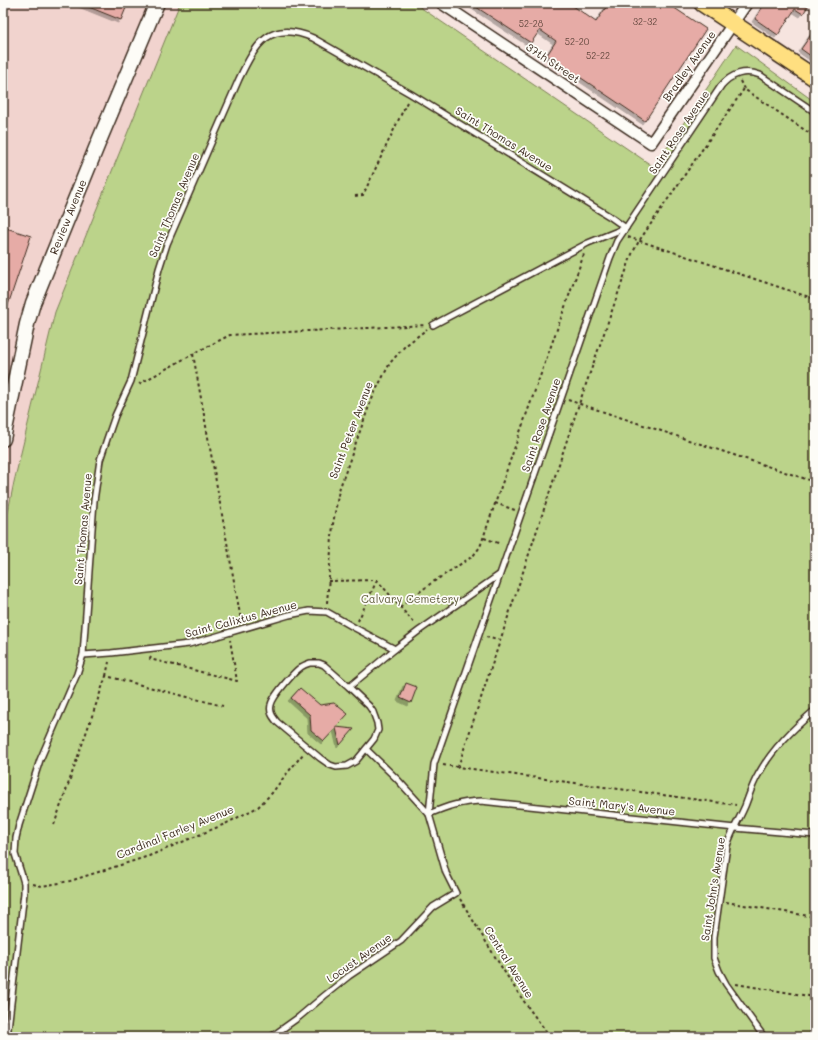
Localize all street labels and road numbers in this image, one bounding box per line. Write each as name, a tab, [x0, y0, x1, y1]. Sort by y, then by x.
street label: Bradley Avenue	[659, 27, 719, 104]
street label: 37th Street	[523, 39, 583, 86]
street label: Saint Rose Avenue	[645, 87, 712, 177]
street label: Saint Thomas Avenue	[453, 102, 556, 175]
street label: Saint Thomas Avenue	[145, 150, 202, 259]
street label: Review Avenue	[46, 177, 90, 257]
street label: Saint Rose Avenue	[517, 376, 564, 474]
street label: Saint Peter Avenue	[325, 379, 376, 481]
street label: Saint Thomas Avenue	[70, 472, 95, 586]
street label: Saint Calixtus Avenue	[183, 596, 299, 641]
street label: Saint Mary's Avenue	[568, 792, 676, 819]
street label: Cardinal Farley Avenue	[114, 801, 236, 862]
street label: Saint John's Avenue	[697, 836, 728, 942]
street label: Central Avenue	[481, 923, 538, 1001]
street label: Locust Avenue	[323, 929, 395, 986]

